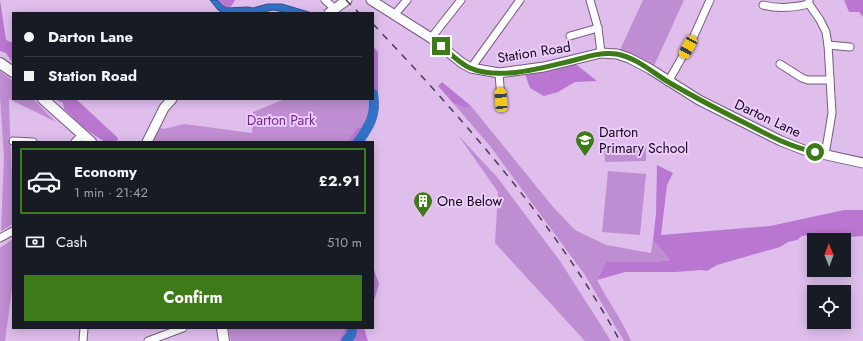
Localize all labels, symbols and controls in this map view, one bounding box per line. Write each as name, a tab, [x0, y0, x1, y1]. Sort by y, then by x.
text: Darton Lane	[48, 26, 133, 48]
car	[677, 34, 699, 60]
street label: Station Road	[496, 36, 572, 68]
route end	[432, 37, 450, 55]
text: Station Road	[48, 65, 137, 87]
car	[494, 88, 508, 112]
street label: Darton Lane	[732, 94, 804, 142]
park label: Darton Park	[247, 110, 316, 130]
place label: Darton Primary School	[599, 122, 688, 158]
school or university icon: Darton Primary School	[574, 129, 596, 157]
route start	[806, 143, 824, 161]
text: Economy	[74, 161, 137, 183]
icon: car	[26, 163, 62, 199]
text: £2.91	[318, 170, 360, 192]
text: 1 min · 21:42	[74, 183, 148, 202]
building icon: One Below	[412, 190, 434, 218]
place label: One Below	[437, 191, 502, 211]
icon: cash	[24, 231, 46, 253]
text: Cash	[56, 231, 87, 253]
text: 510 m	[327, 233, 362, 252]
north arrow	[807, 233, 851, 277]
map controls	[807, 233, 851, 329]
button: Confirm	[24, 275, 362, 321]
button: locate	[807, 285, 851, 329]

